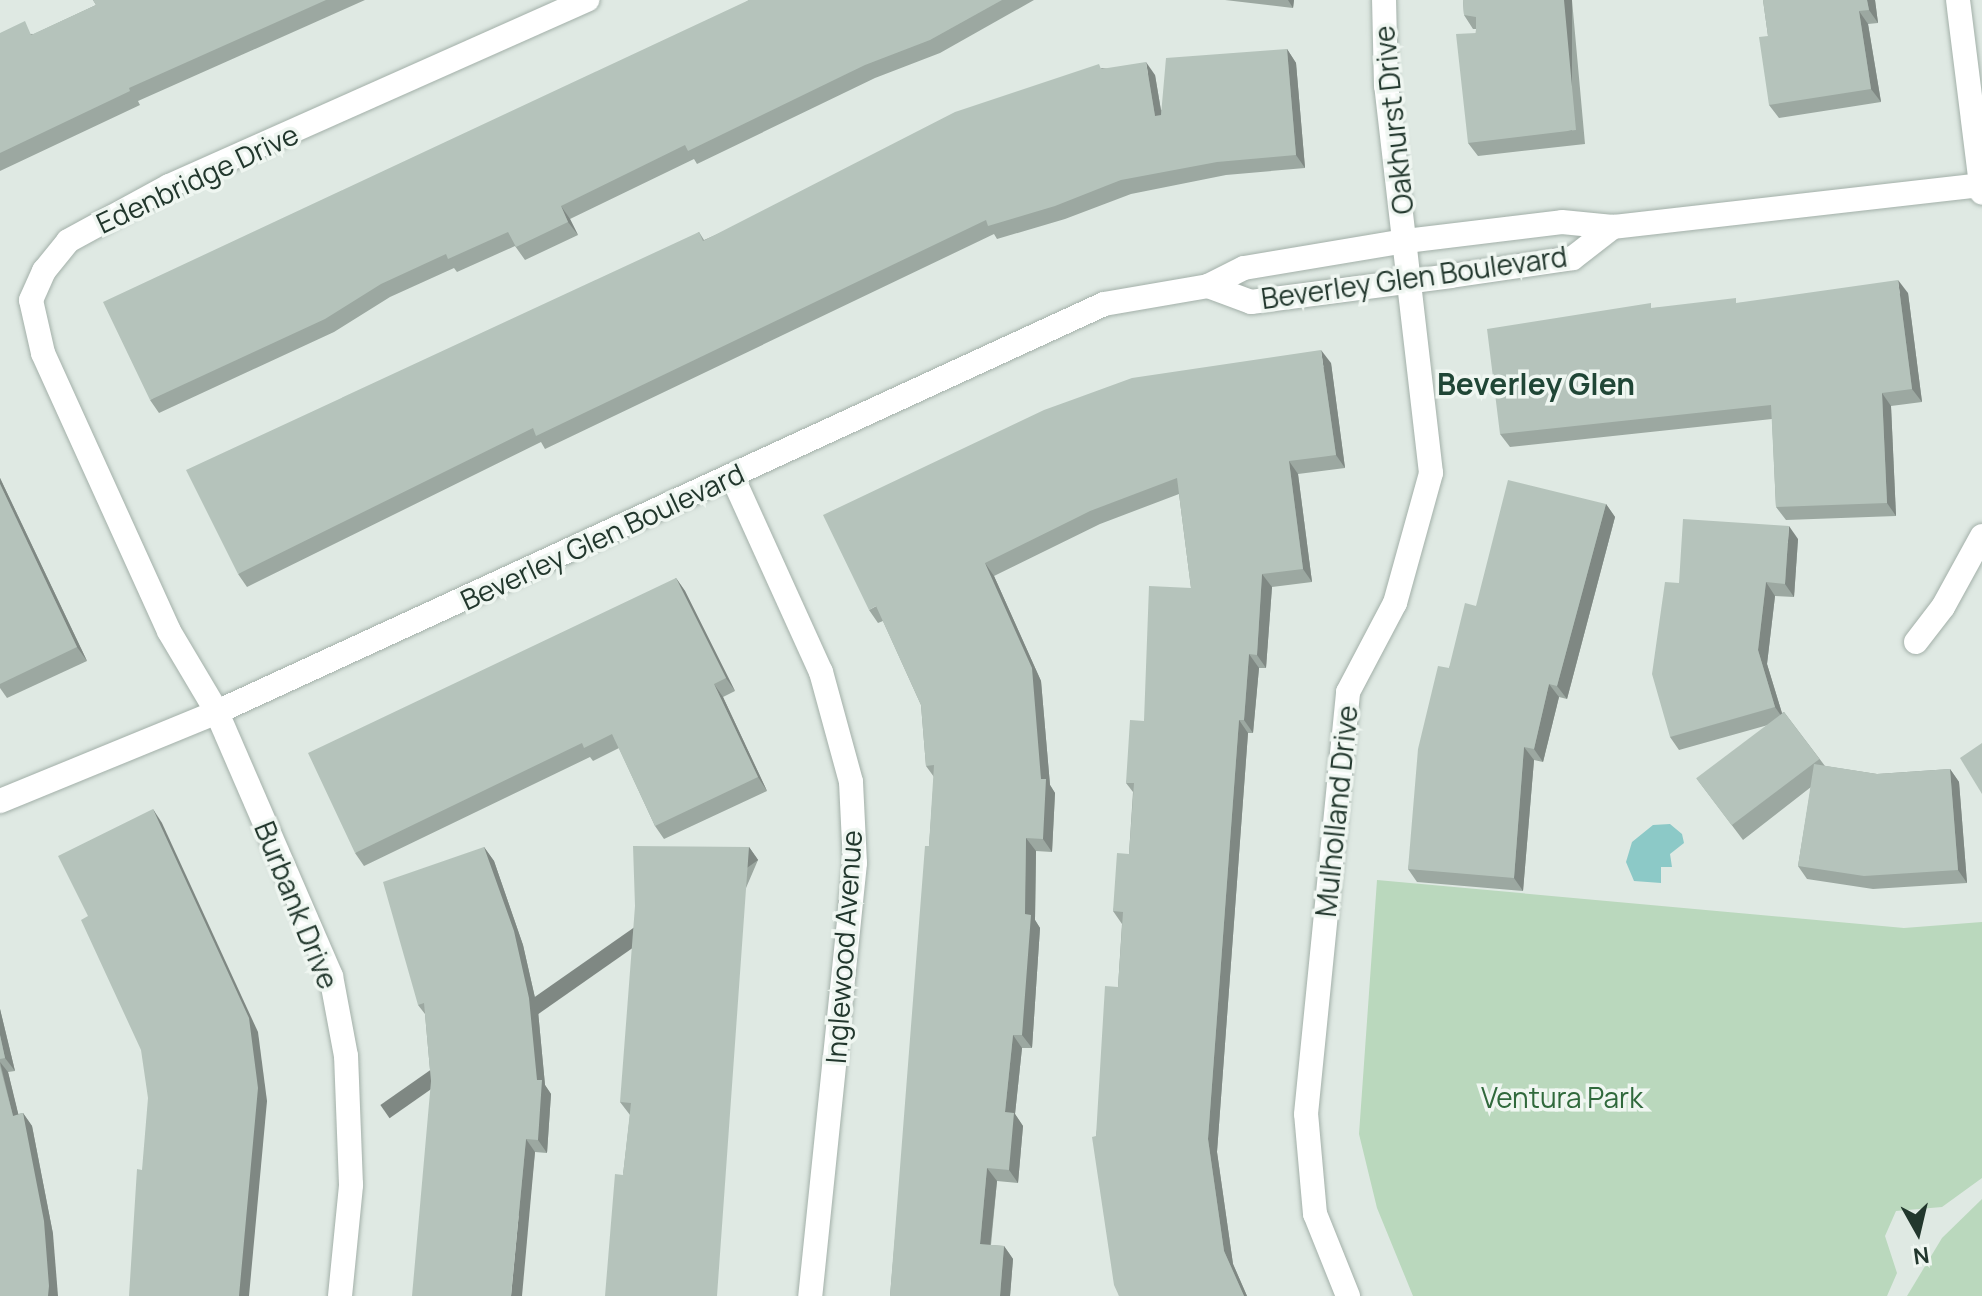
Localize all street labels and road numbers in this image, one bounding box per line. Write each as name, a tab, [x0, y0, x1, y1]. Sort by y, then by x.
street label: Oakhurst Drive	[1366, 24, 1420, 216]
street label: Edenbridge Drive	[91, 117, 303, 239]
street label: Beverley Glen Boulevard	[1259, 239, 1569, 315]
street label: Beverley Glen Boulevard	[455, 456, 749, 616]
street label: Mulholland Drive	[1308, 703, 1364, 919]
street label: Burbank Drive	[248, 816, 346, 994]
street label: Inglewood Avenue	[818, 829, 868, 1065]

